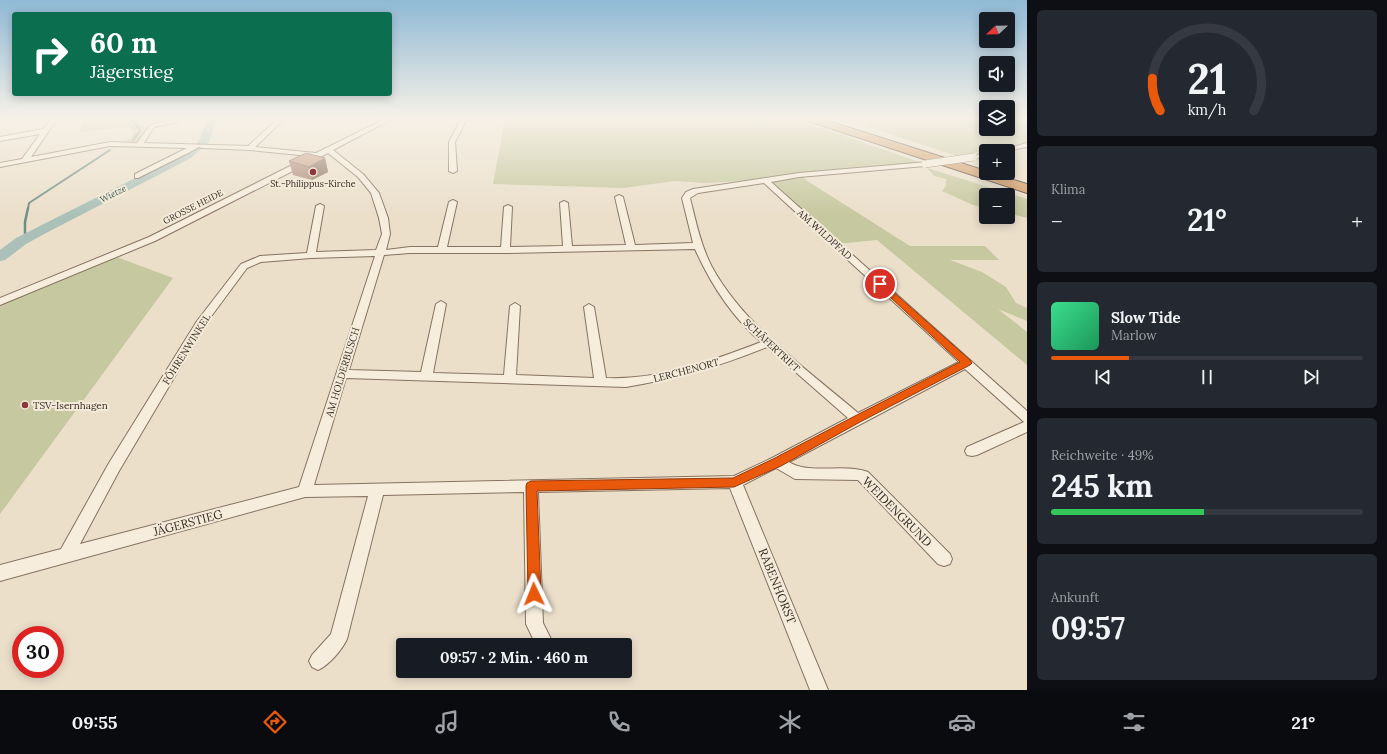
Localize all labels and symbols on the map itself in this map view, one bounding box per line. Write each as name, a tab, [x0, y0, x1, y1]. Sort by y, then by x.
north arrow	[979, 12, 1015, 48]
marker: St.-Philippus-Kirche	[308, 167, 318, 177]
place label: St.-Philippus-Kirche	[270, 178, 356, 189]
water label: Wietze	[98, 182, 128, 205]
street label: GROSSE HEIDE	[161, 187, 225, 226]
street label: AM WILDPFAD	[794, 206, 855, 262]
pin	[863, 267, 897, 301]
street label: FÖHRENWINKEL	[159, 311, 213, 387]
street label: SCHÄFERTRIFT	[741, 316, 803, 375]
street label: AM HOLDERBUSCH	[322, 325, 362, 420]
street label: LERCHENORT	[652, 355, 721, 385]
place label: TSV-Isernhagen	[33, 399, 108, 412]
marker: TSV-Isernhagen	[20, 400, 30, 410]
street label: WEIDENGRUND	[859, 474, 935, 550]
street label: JÄGERSTIEG	[151, 506, 224, 539]
street label: RABENHORST	[755, 546, 800, 626]
position arrow	[513, 573, 555, 615]
speed limit sign: 30	[12, 626, 64, 678]

